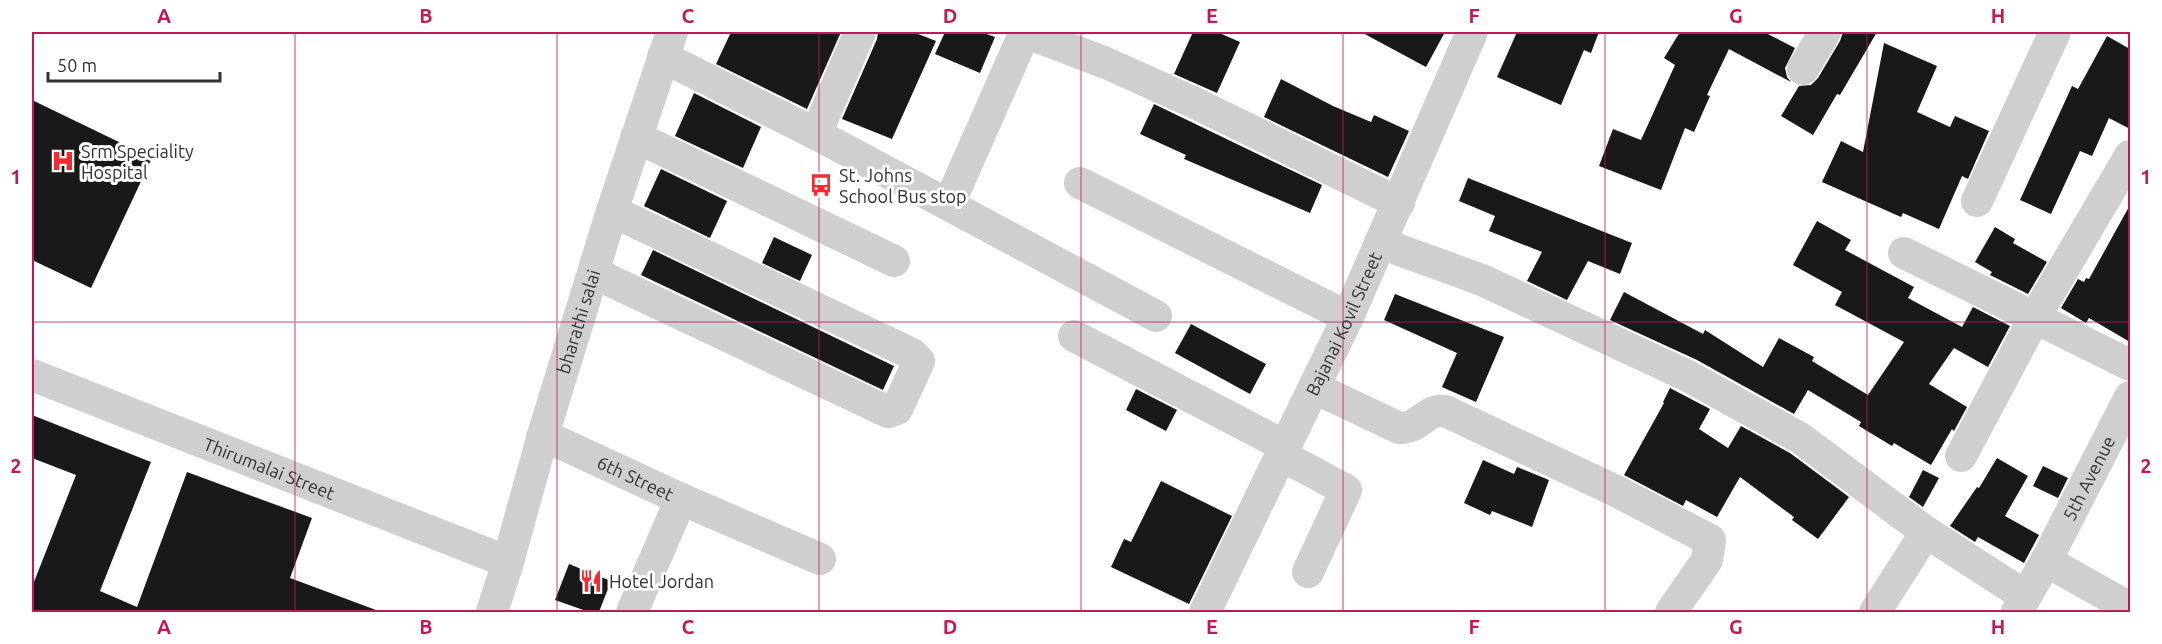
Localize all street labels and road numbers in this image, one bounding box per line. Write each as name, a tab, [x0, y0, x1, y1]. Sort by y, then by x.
street label: Bajanai Kovil Street	[1302, 249, 1385, 399]
street label: bharathi salai	[553, 267, 603, 376]
street label: 5th Avenue	[2059, 432, 2118, 524]
street label: Thirumalai Street	[201, 433, 338, 503]
street label: 6th Street	[594, 452, 677, 504]

